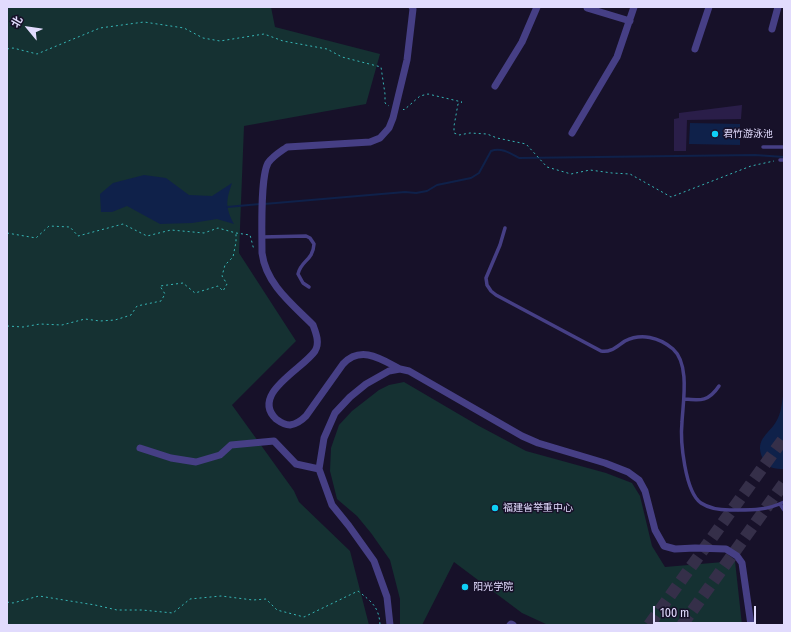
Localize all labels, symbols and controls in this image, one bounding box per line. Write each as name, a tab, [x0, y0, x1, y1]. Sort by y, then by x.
north arrow	[8, 8, 48, 48]
text: 北	[9, 14, 25, 30]
place label: 君竹游泳池	[723, 128, 773, 140]
marker: 君竹游泳池	[710, 129, 720, 139]
place label: 福建省举重中心	[503, 502, 573, 514]
marker: 福建省举重中心	[490, 503, 500, 513]
place label: 阳光学院	[473, 581, 513, 593]
marker: 阳光学院	[460, 582, 470, 592]
scale bar	[655, 598, 758, 624]
text: 100 m	[660, 606, 689, 620]

